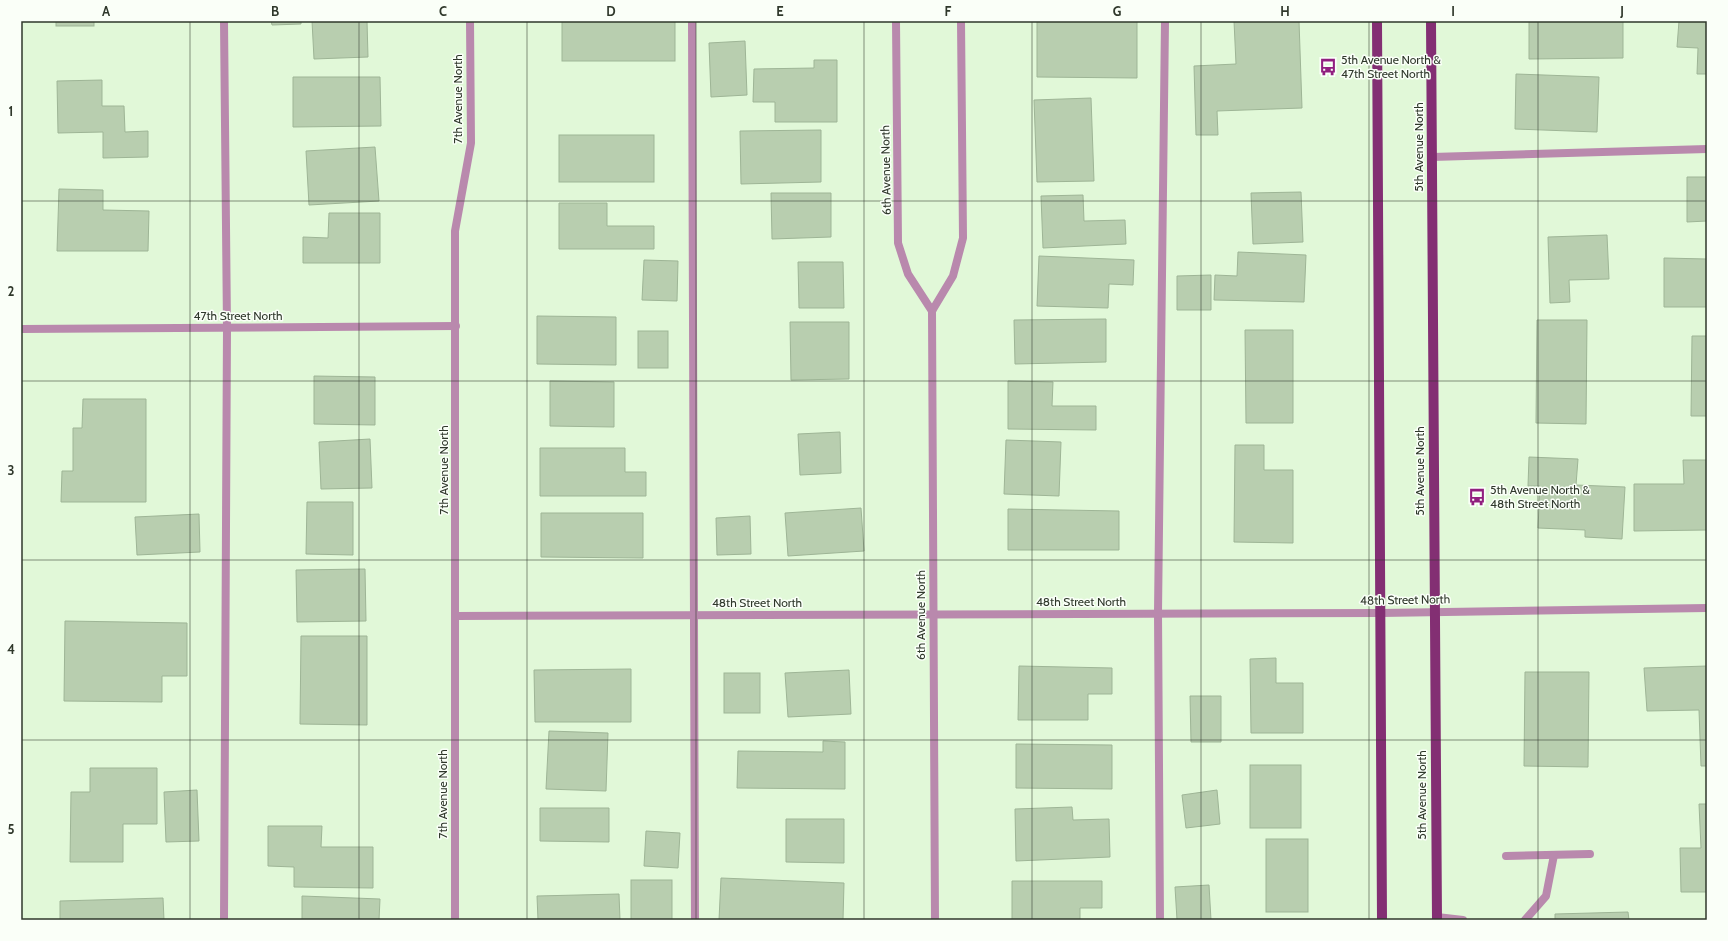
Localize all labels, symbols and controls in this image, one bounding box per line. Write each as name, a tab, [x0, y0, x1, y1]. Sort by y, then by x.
text: A	[102, 3, 111, 19]
text: B	[271, 3, 279, 19]
text: C	[439, 3, 447, 19]
text: D	[606, 3, 616, 19]
text: E	[776, 3, 784, 19]
text: F	[945, 3, 952, 19]
text: G	[1113, 3, 1122, 19]
text: H	[1280, 3, 1290, 19]
text: I	[1451, 3, 1455, 19]
text: J	[1619, 3, 1624, 19]
place label: 5th Avenue North & 47th Street North	[1341, 52, 1441, 81]
street label: 7th Avenue North	[450, 54, 465, 144]
bus stop icon: 5th Avenue North & 47th Street North	[1318, 57, 1338, 77]
street label: 5th Avenue North	[1411, 102, 1426, 192]
text: 1	[9, 103, 13, 119]
street label: 6th Avenue North	[877, 125, 894, 215]
text: 2	[8, 283, 15, 299]
street label: 47th Street North	[194, 308, 282, 323]
street label: 7th Avenue North	[436, 425, 451, 515]
street label: 5th Avenue North	[1412, 426, 1427, 516]
text: 3	[7, 462, 15, 478]
place label: 5th Avenue North & 48th Street North	[1490, 482, 1590, 511]
bus stop icon: 5th Avenue North & 48th Street North	[1467, 487, 1487, 507]
street label: 6th Avenue North	[913, 570, 928, 660]
street label: 48th Street North	[1360, 591, 1450, 608]
street label: 48th Street North	[1036, 594, 1126, 609]
street label: 48th Street North	[712, 595, 802, 610]
text: 4	[7, 641, 15, 657]
street label: 7th Avenue North	[435, 749, 450, 839]
street label: 5th Avenue North	[1414, 750, 1429, 840]
text: 5	[8, 821, 15, 837]

